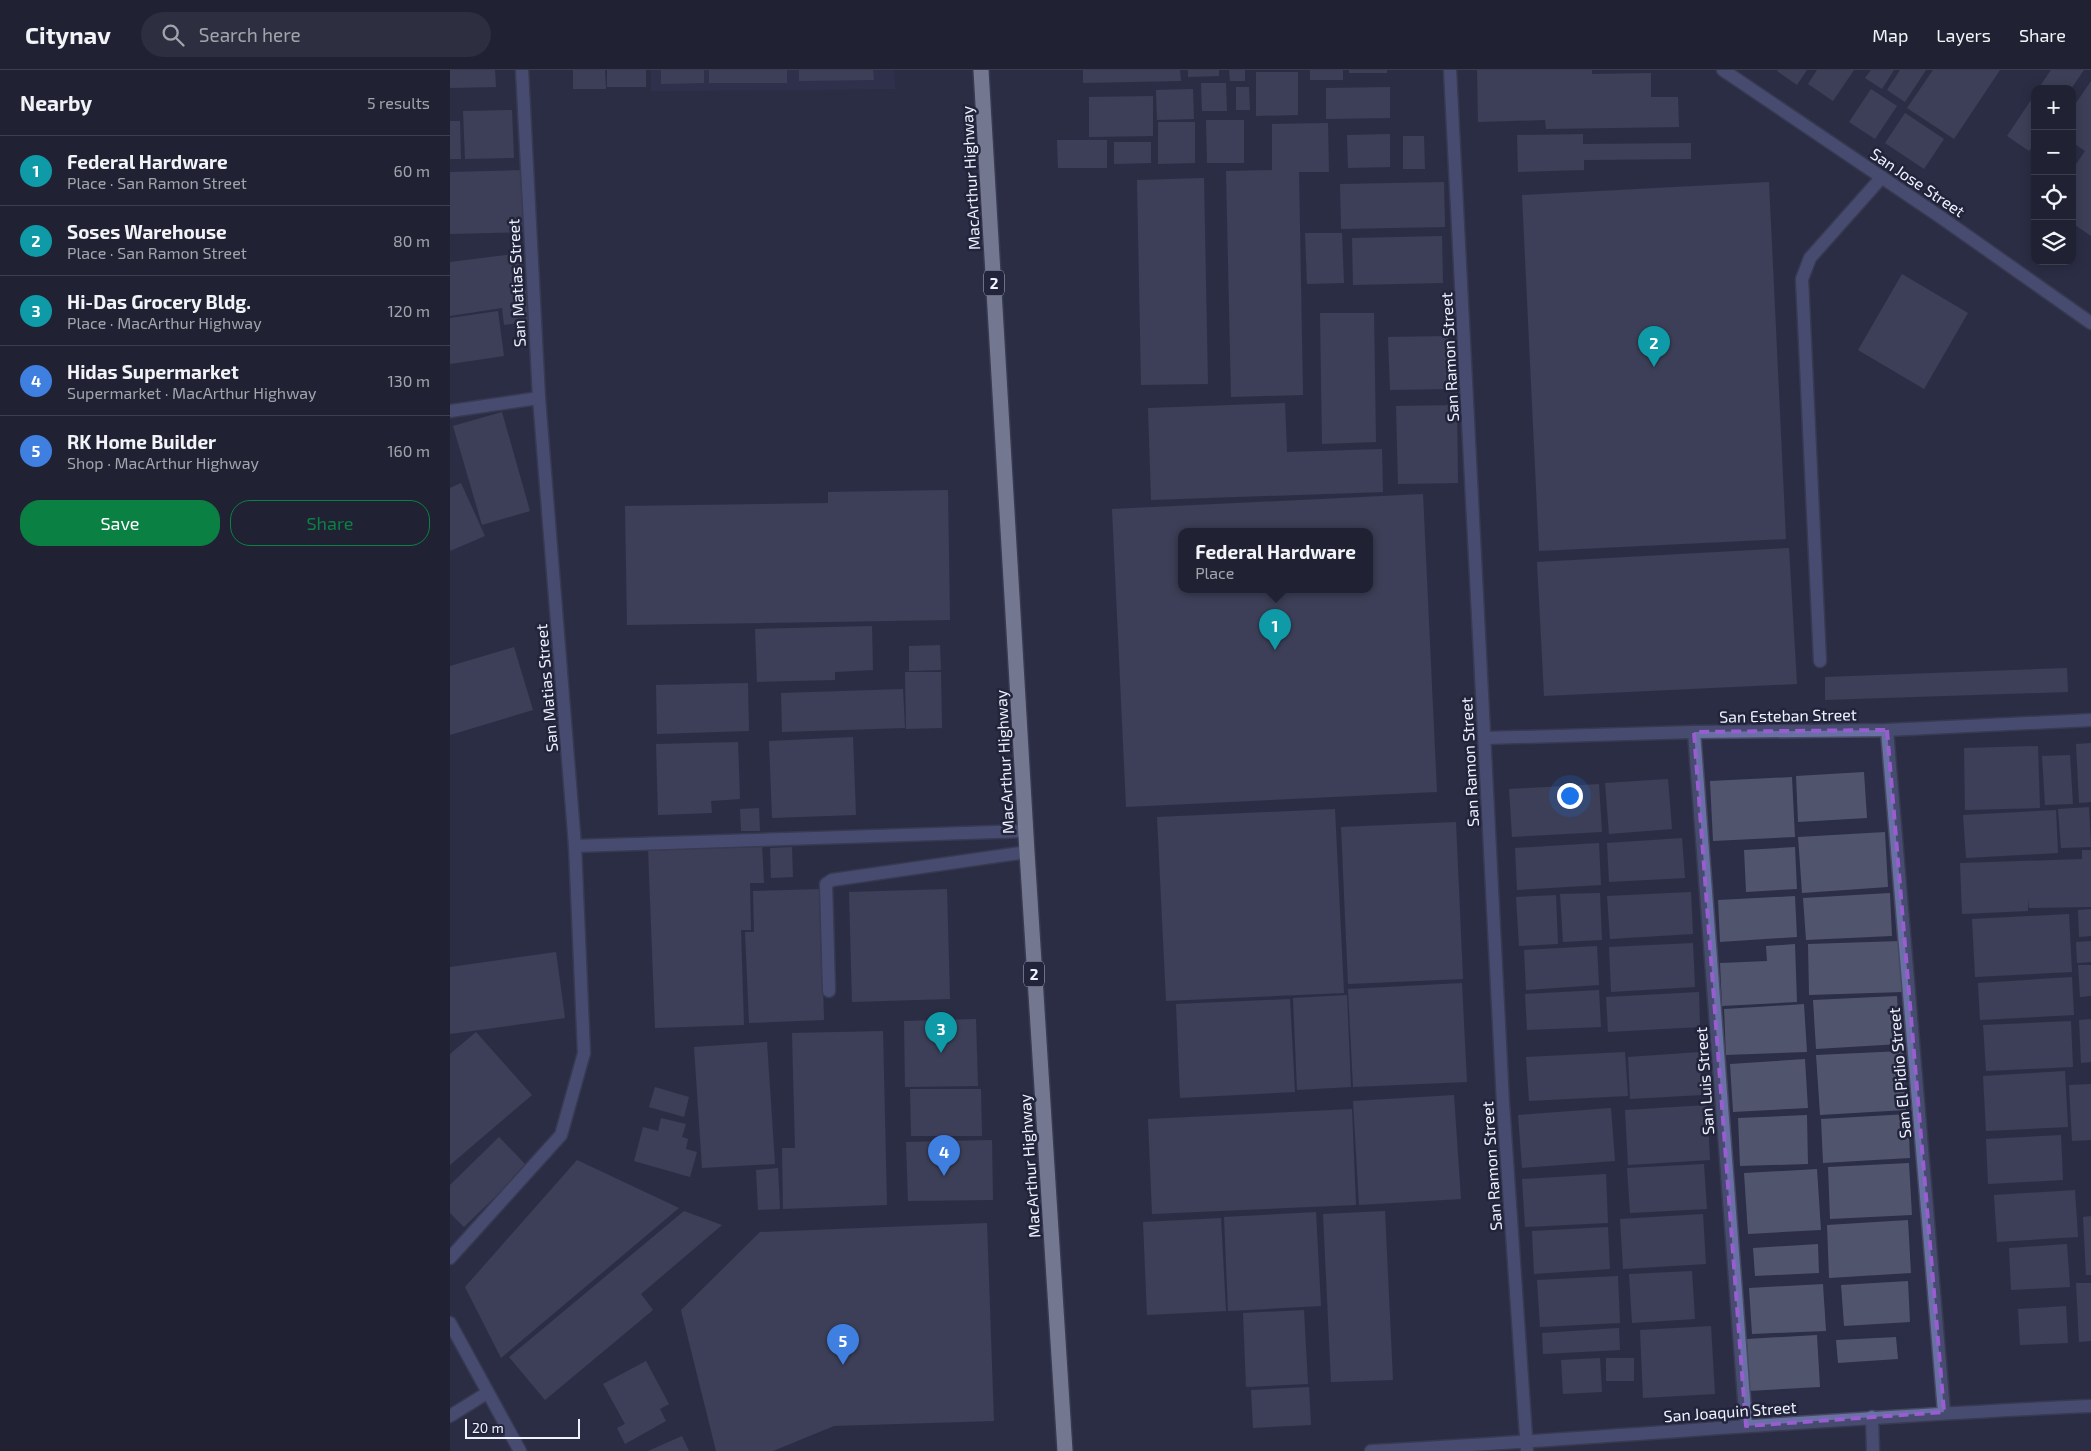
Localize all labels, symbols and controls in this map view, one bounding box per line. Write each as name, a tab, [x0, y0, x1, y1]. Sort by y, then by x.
search box	[141, 12, 491, 57]
text: Citynav	[25, 20, 111, 49]
icon: search	[159, 21, 187, 49]
text: Search here	[199, 23, 301, 46]
text: Map	[1872, 24, 1908, 46]
text: Layers	[1936, 24, 1991, 46]
text: Share	[2019, 24, 2066, 46]
map controls	[2031, 85, 2076, 265]
button: +	[2031, 85, 2076, 130]
text: Nearby	[20, 90, 92, 115]
text: 5 results	[367, 93, 430, 112]
street label: MacArthur Highway	[957, 105, 983, 251]
button: −	[2031, 130, 2076, 175]
street label: San Jose Street	[1867, 143, 1969, 221]
text: Federal Hardware	[67, 150, 228, 173]
text: 1	[33, 161, 39, 180]
text: 60 m	[394, 161, 430, 180]
text: Place · San Ramon Street	[67, 173, 247, 192]
button: locate	[2031, 175, 2076, 220]
street label: San Matias Street	[503, 218, 529, 348]
text: Soses Warehouse	[67, 220, 227, 243]
button: layers	[2031, 220, 2076, 265]
text: 2	[31, 231, 41, 250]
text: 80 m	[393, 231, 430, 250]
text: Place · San Ramon Street	[67, 243, 247, 262]
road number: 2	[984, 270, 1004, 296]
text: Hi-Das Grocery Bldg.	[67, 290, 251, 313]
street label: San Ramon Street	[1436, 292, 1462, 422]
text: 3	[31, 301, 41, 320]
text: 120 m	[387, 301, 430, 320]
text: Place · MacArthur Highway	[67, 313, 262, 332]
pin: 2	[1638, 326, 1670, 367]
text: Hidas Supermarket	[67, 360, 239, 383]
text: 4	[31, 371, 41, 390]
text: 130 m	[388, 371, 430, 390]
text: Supermarket · MacArthur Highway	[67, 383, 317, 402]
text: RK Home Builder	[67, 430, 216, 453]
text: 5	[32, 441, 40, 460]
text: 160 m	[387, 441, 430, 460]
text: Shop · MacArthur Highway	[67, 453, 259, 472]
button: Save	[20, 500, 220, 546]
button: Share	[230, 500, 430, 546]
popup	[1178, 528, 1373, 593]
text: Federal Hardware	[1195, 540, 1356, 563]
text: Place	[1195, 563, 1234, 582]
pin: 1	[1259, 609, 1291, 650]
street label: San Matias Street	[531, 623, 561, 753]
street label: MacArthur Highway	[991, 689, 1017, 835]
street label: San Ramon Street	[1456, 697, 1482, 827]
street label: San Esteban Street	[1719, 704, 1857, 726]
your location	[1557, 783, 1583, 809]
road number: 2	[1024, 962, 1044, 986]
street label: San El Pidio Street	[1884, 1007, 1914, 1139]
pin: 3	[925, 1012, 957, 1053]
street label: San Luis Street	[1691, 1026, 1717, 1136]
street label: MacArthur Highway	[1014, 1093, 1044, 1239]
street label: San Ramon Street	[1477, 1101, 1505, 1231]
pin: 4	[928, 1135, 960, 1176]
pin: 5	[827, 1324, 859, 1365]
street label: San Joaquin Street	[1663, 1397, 1797, 1425]
scale bar	[465, 1416, 580, 1439]
text: 20 m	[472, 1419, 504, 1436]

